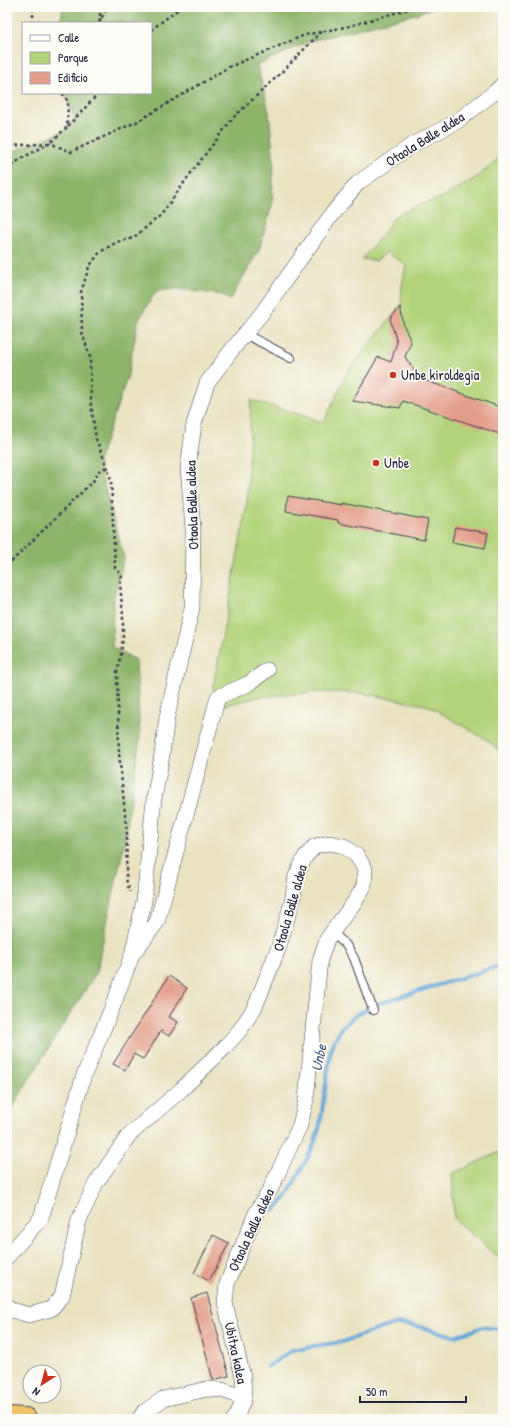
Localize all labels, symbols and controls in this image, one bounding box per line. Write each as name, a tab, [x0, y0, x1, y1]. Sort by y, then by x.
legend	[22, 22, 152, 94]
text: Calle	[58, 29, 79, 46]
text: Parque	[58, 49, 88, 66]
text: Edificio	[58, 69, 88, 86]
street label: Otaola Balle aldea	[382, 107, 468, 170]
place label: Unbe kiroldegia	[401, 365, 480, 385]
marker: Unbe kiroldegia	[388, 370, 398, 380]
place label: Unbe	[384, 453, 410, 472]
marker: Unbe	[371, 458, 381, 468]
street label: Otaola Balle aldea	[180, 460, 203, 550]
street label: Otaola Balle aldea	[268, 862, 311, 953]
water label: Unbe	[305, 1041, 332, 1073]
street label: Otaola Balle aldea	[223, 1185, 278, 1274]
street label: Ubitxa kalea	[221, 1320, 252, 1386]
north arrow	[22, 1364, 62, 1404]
scale bar	[360, 1378, 466, 1404]
text: 50 m	[366, 1383, 387, 1400]
text: N	[30, 1385, 43, 1399]

